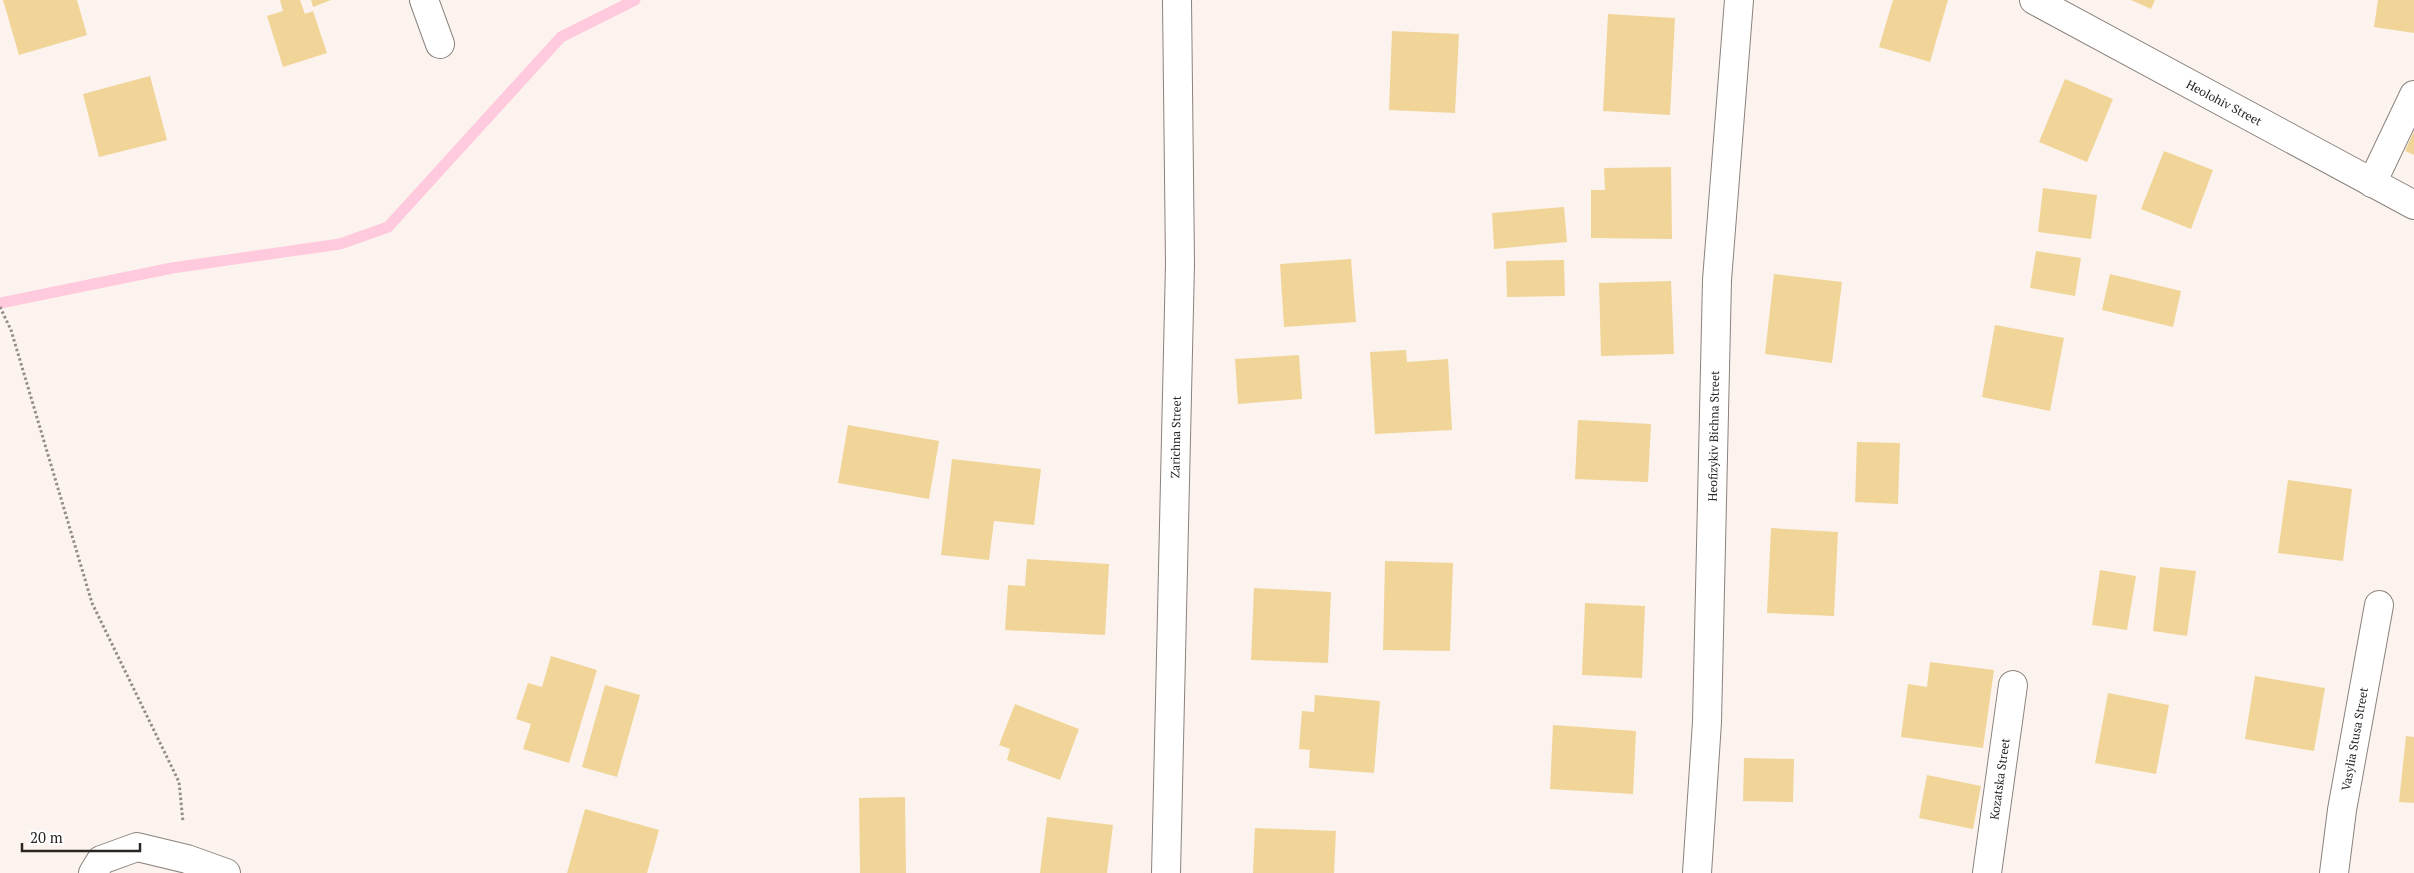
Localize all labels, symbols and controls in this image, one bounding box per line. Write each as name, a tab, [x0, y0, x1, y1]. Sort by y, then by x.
street label: Heolohiv Street	[2184, 76, 2265, 129]
street label: Heofizykiv Bichna Street	[1705, 370, 1722, 502]
street label: Zarichna Street	[1167, 395, 1184, 478]
street label: Vasylia Stusa Street	[2338, 686, 2371, 792]
street label: Kozatska Street	[1986, 737, 2013, 821]
scale bar	[22, 820, 140, 852]
text: 20 m	[30, 827, 63, 847]

